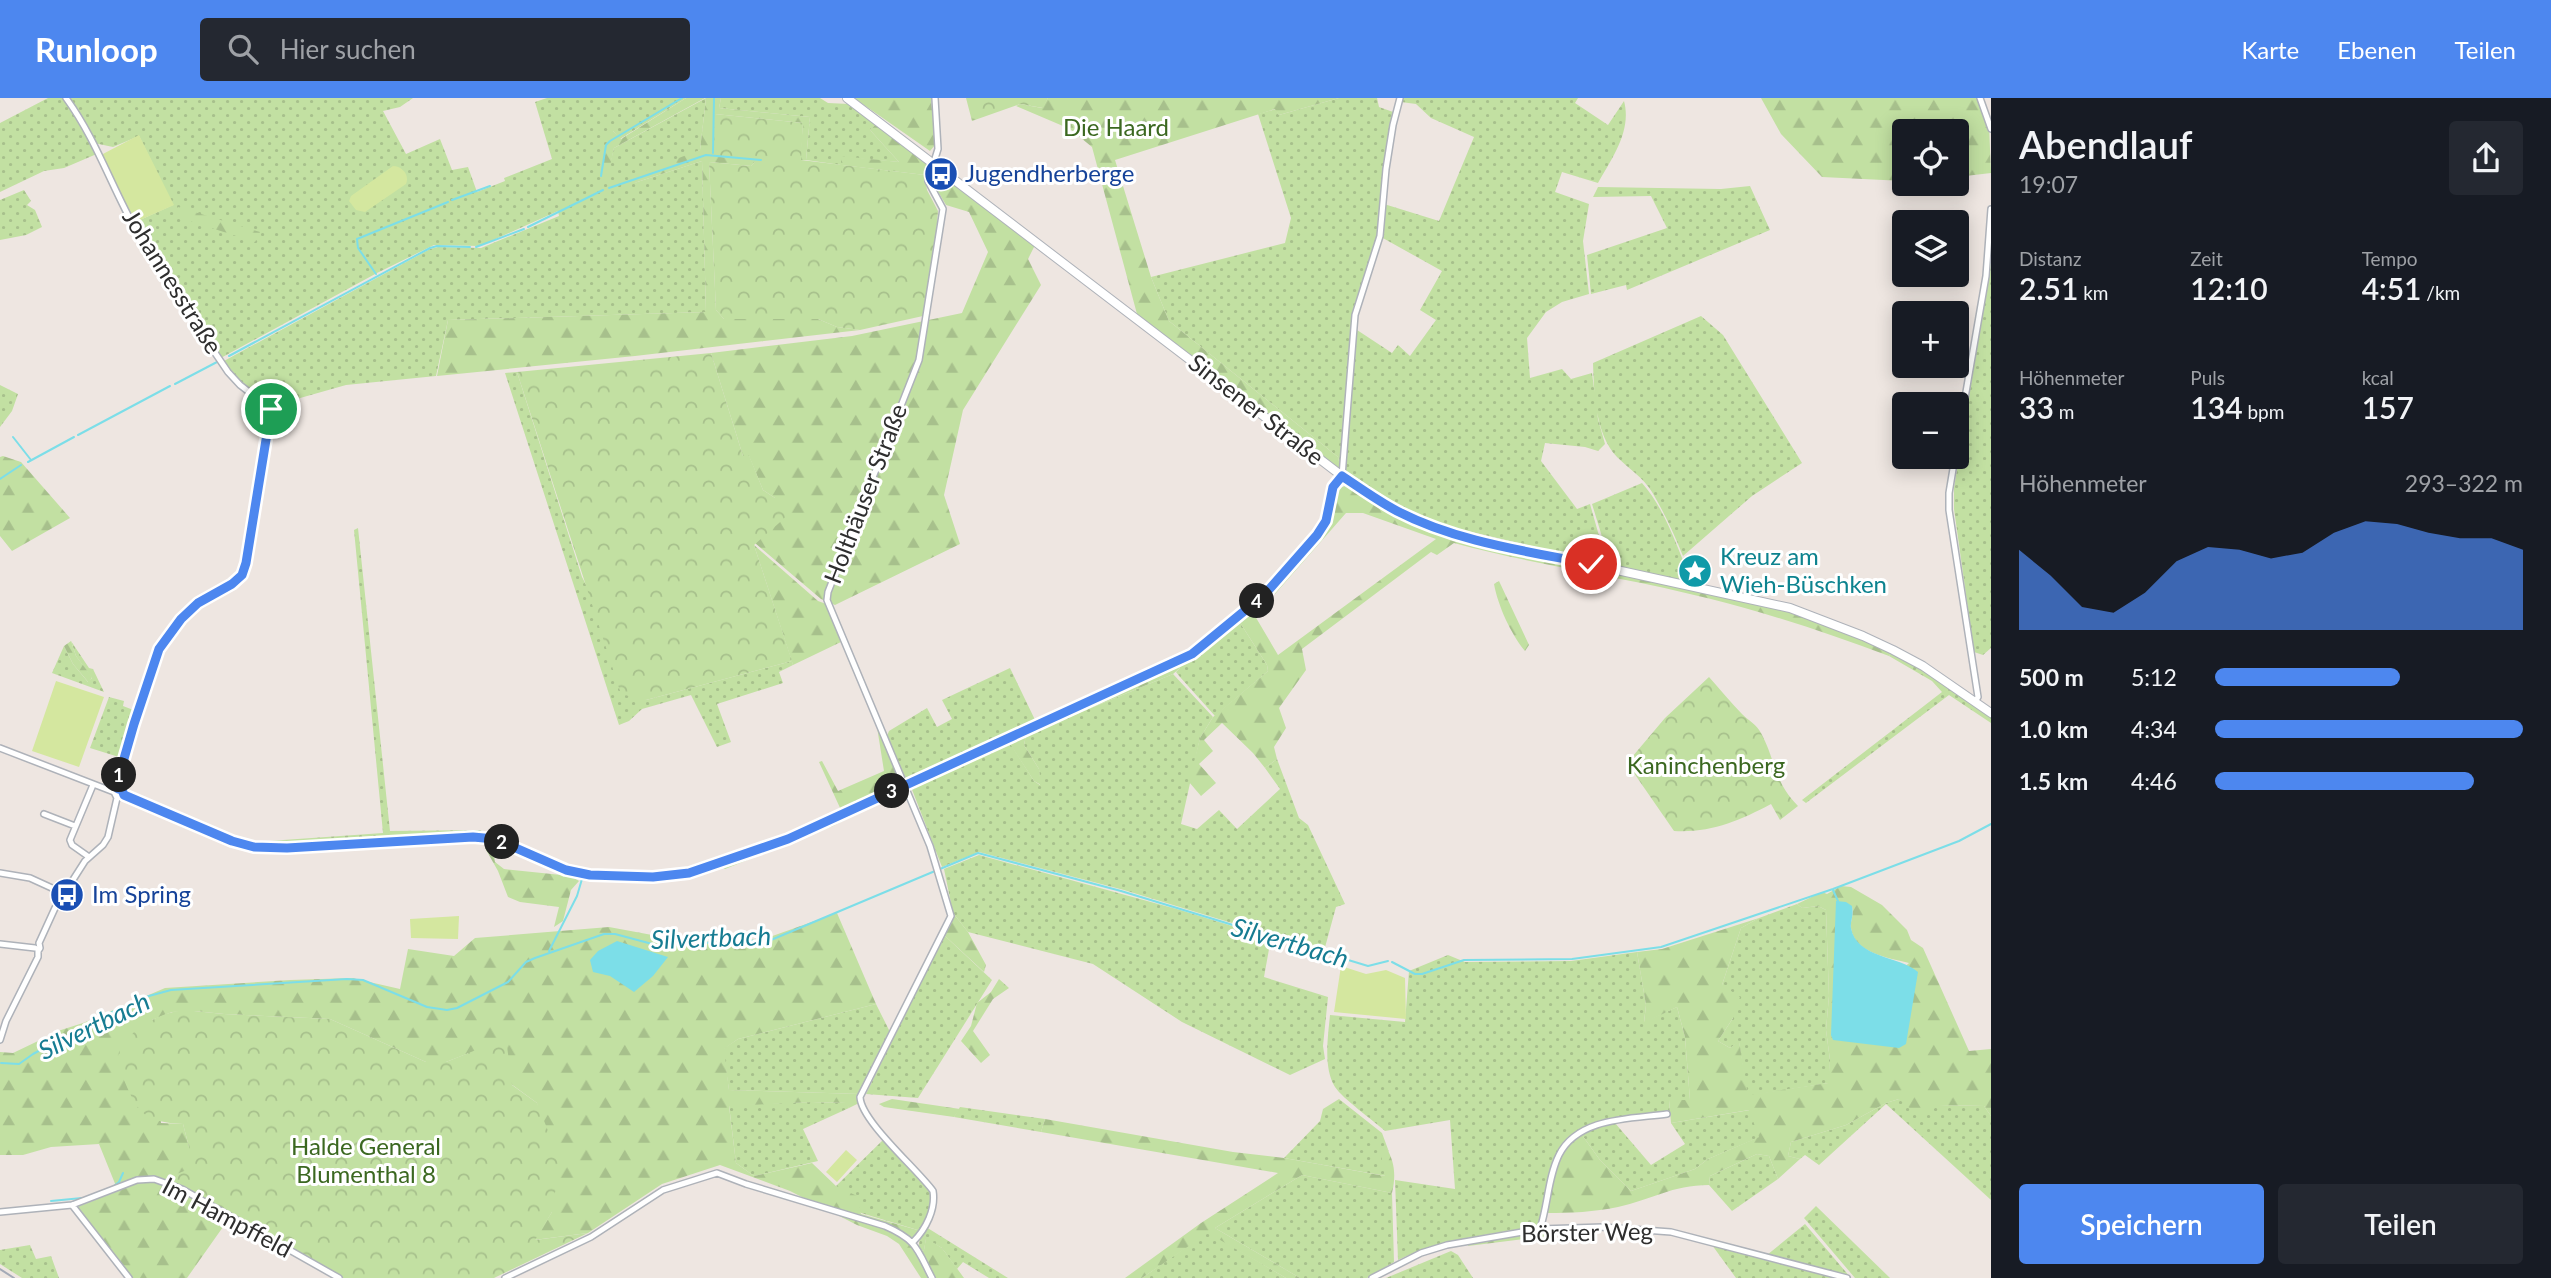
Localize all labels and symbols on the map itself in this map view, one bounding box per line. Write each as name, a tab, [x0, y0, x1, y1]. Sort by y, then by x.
park label: Die Haard	[1063, 112, 1169, 141]
bus stop icon: Jugendherberge	[922, 155, 960, 193]
place label: Jugendherberge	[965, 158, 1134, 187]
street label: Johannesstraße	[117, 204, 229, 359]
street label: Sinsener Straße	[1183, 347, 1330, 471]
pin	[241, 379, 301, 439]
street label: Holthäuser Straße	[817, 400, 912, 587]
pin	[1561, 534, 1621, 594]
place label: Kreuz am Wieh-Büschken	[1720, 541, 1887, 598]
place icon: Kreuz am Wieh-Büschken	[1676, 552, 1714, 590]
pin: 4	[1240, 584, 1274, 618]
park label: Kaninchenberg	[1627, 750, 1785, 779]
pin: 1	[102, 758, 136, 792]
pin: 3	[874, 774, 910, 808]
pin: 2	[484, 824, 520, 860]
bus stop icon: Im Spring	[48, 876, 86, 914]
place label: Im Spring	[92, 879, 191, 908]
water label: Silvertbach	[1228, 910, 1352, 974]
water label: Silvertbach	[650, 919, 772, 955]
water label: Silvertbach	[33, 984, 155, 1066]
park label: Halde General Blumenthal 8	[291, 1131, 441, 1188]
street label: Im Hampffeld	[158, 1170, 297, 1263]
street label: Börster Weg	[1521, 1216, 1653, 1247]

